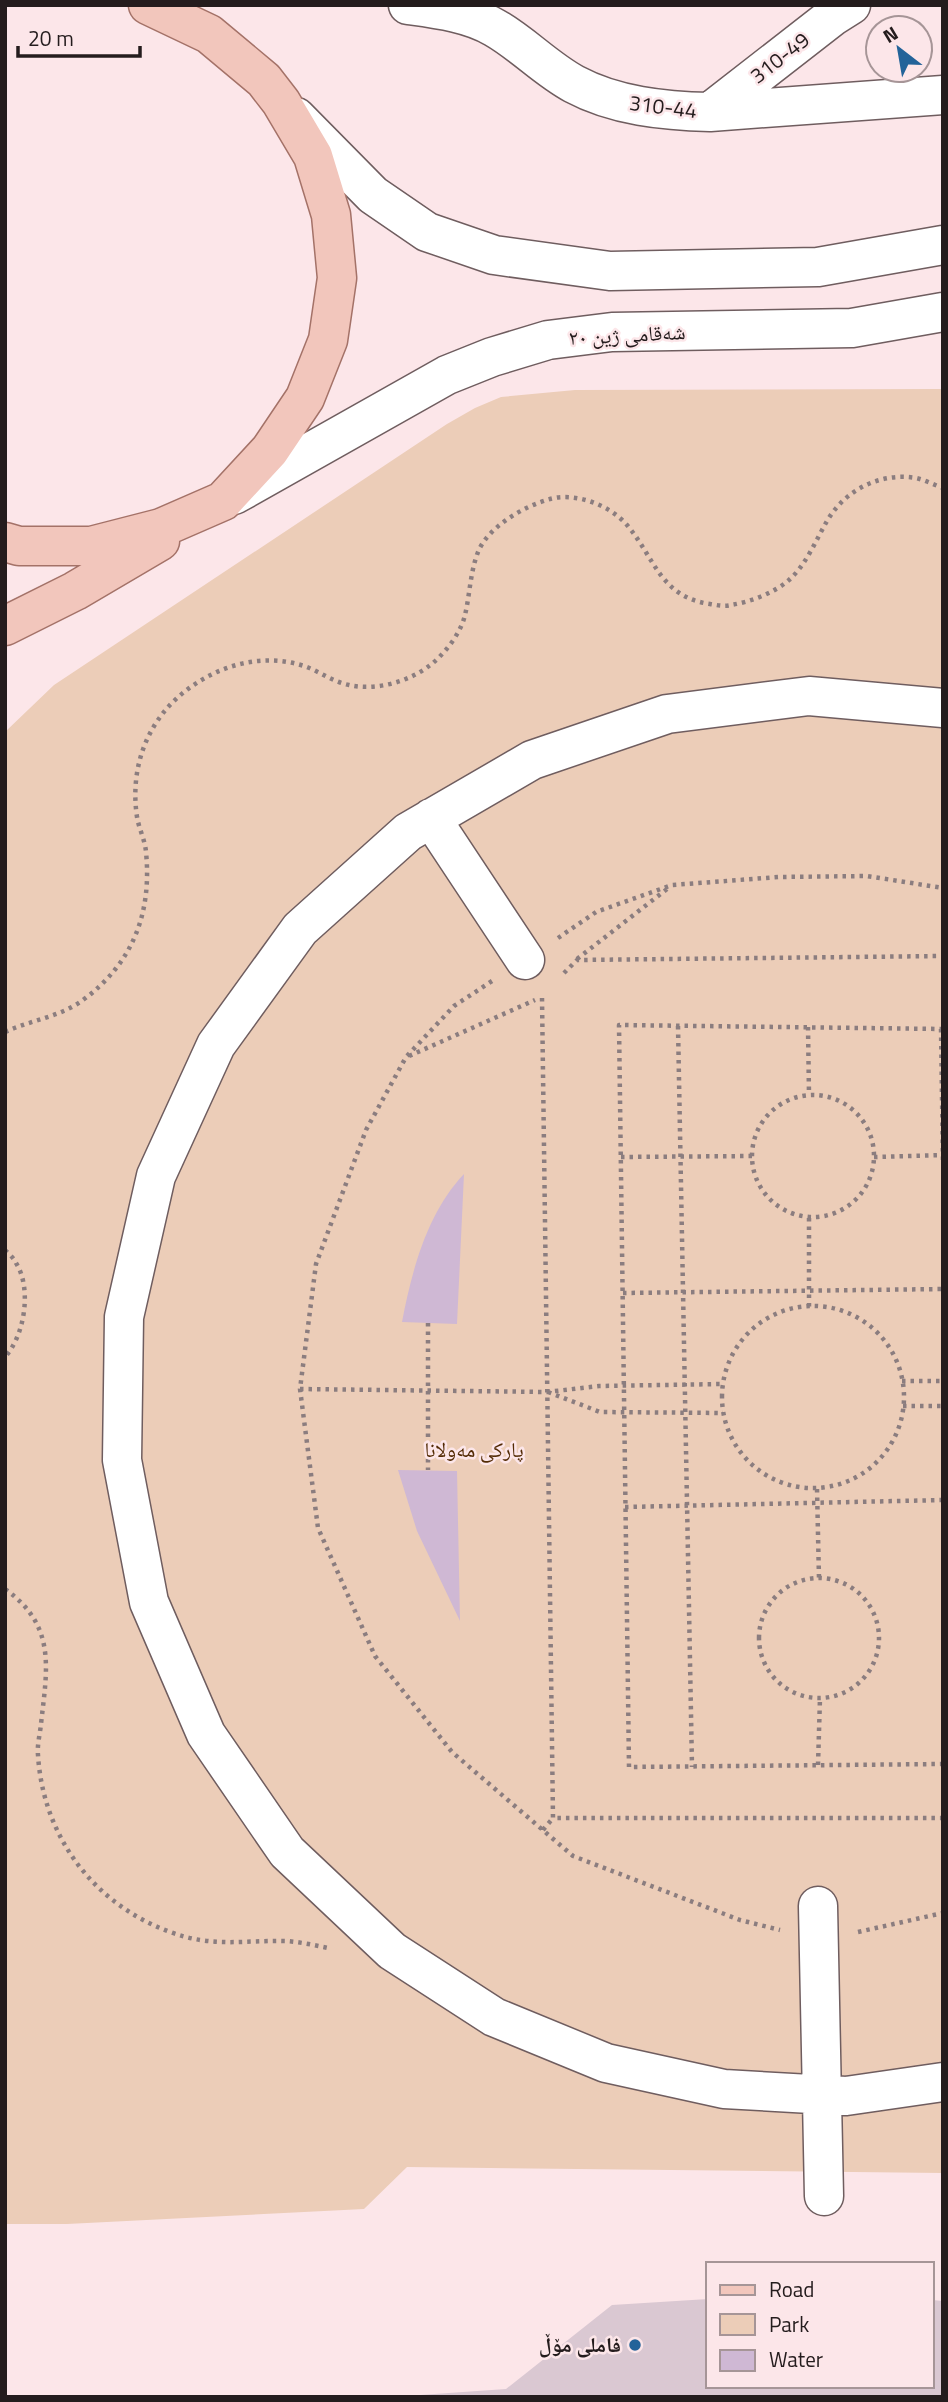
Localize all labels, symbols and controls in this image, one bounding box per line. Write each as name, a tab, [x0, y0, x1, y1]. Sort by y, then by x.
scale bar	[18, 14, 140, 58]
north arrow	[864, 14, 934, 84]
text: N	[877, 18, 903, 50]
text: 20 m	[28, 22, 74, 54]
street label: 310-49	[743, 24, 816, 91]
street label: 310-44	[627, 86, 699, 126]
street label: شەقامی ژین ٢٠	[568, 315, 686, 353]
park label: پارکی مەولانا	[424, 1433, 524, 1465]
legend	[706, 2262, 934, 2388]
text: Road	[769, 2273, 814, 2305]
text: Park	[769, 2308, 809, 2340]
place label: فاملی مۆڵ	[539, 2328, 621, 2360]
marker: فاملی مۆڵ	[627, 2337, 643, 2353]
text: Water	[769, 2343, 823, 2375]

